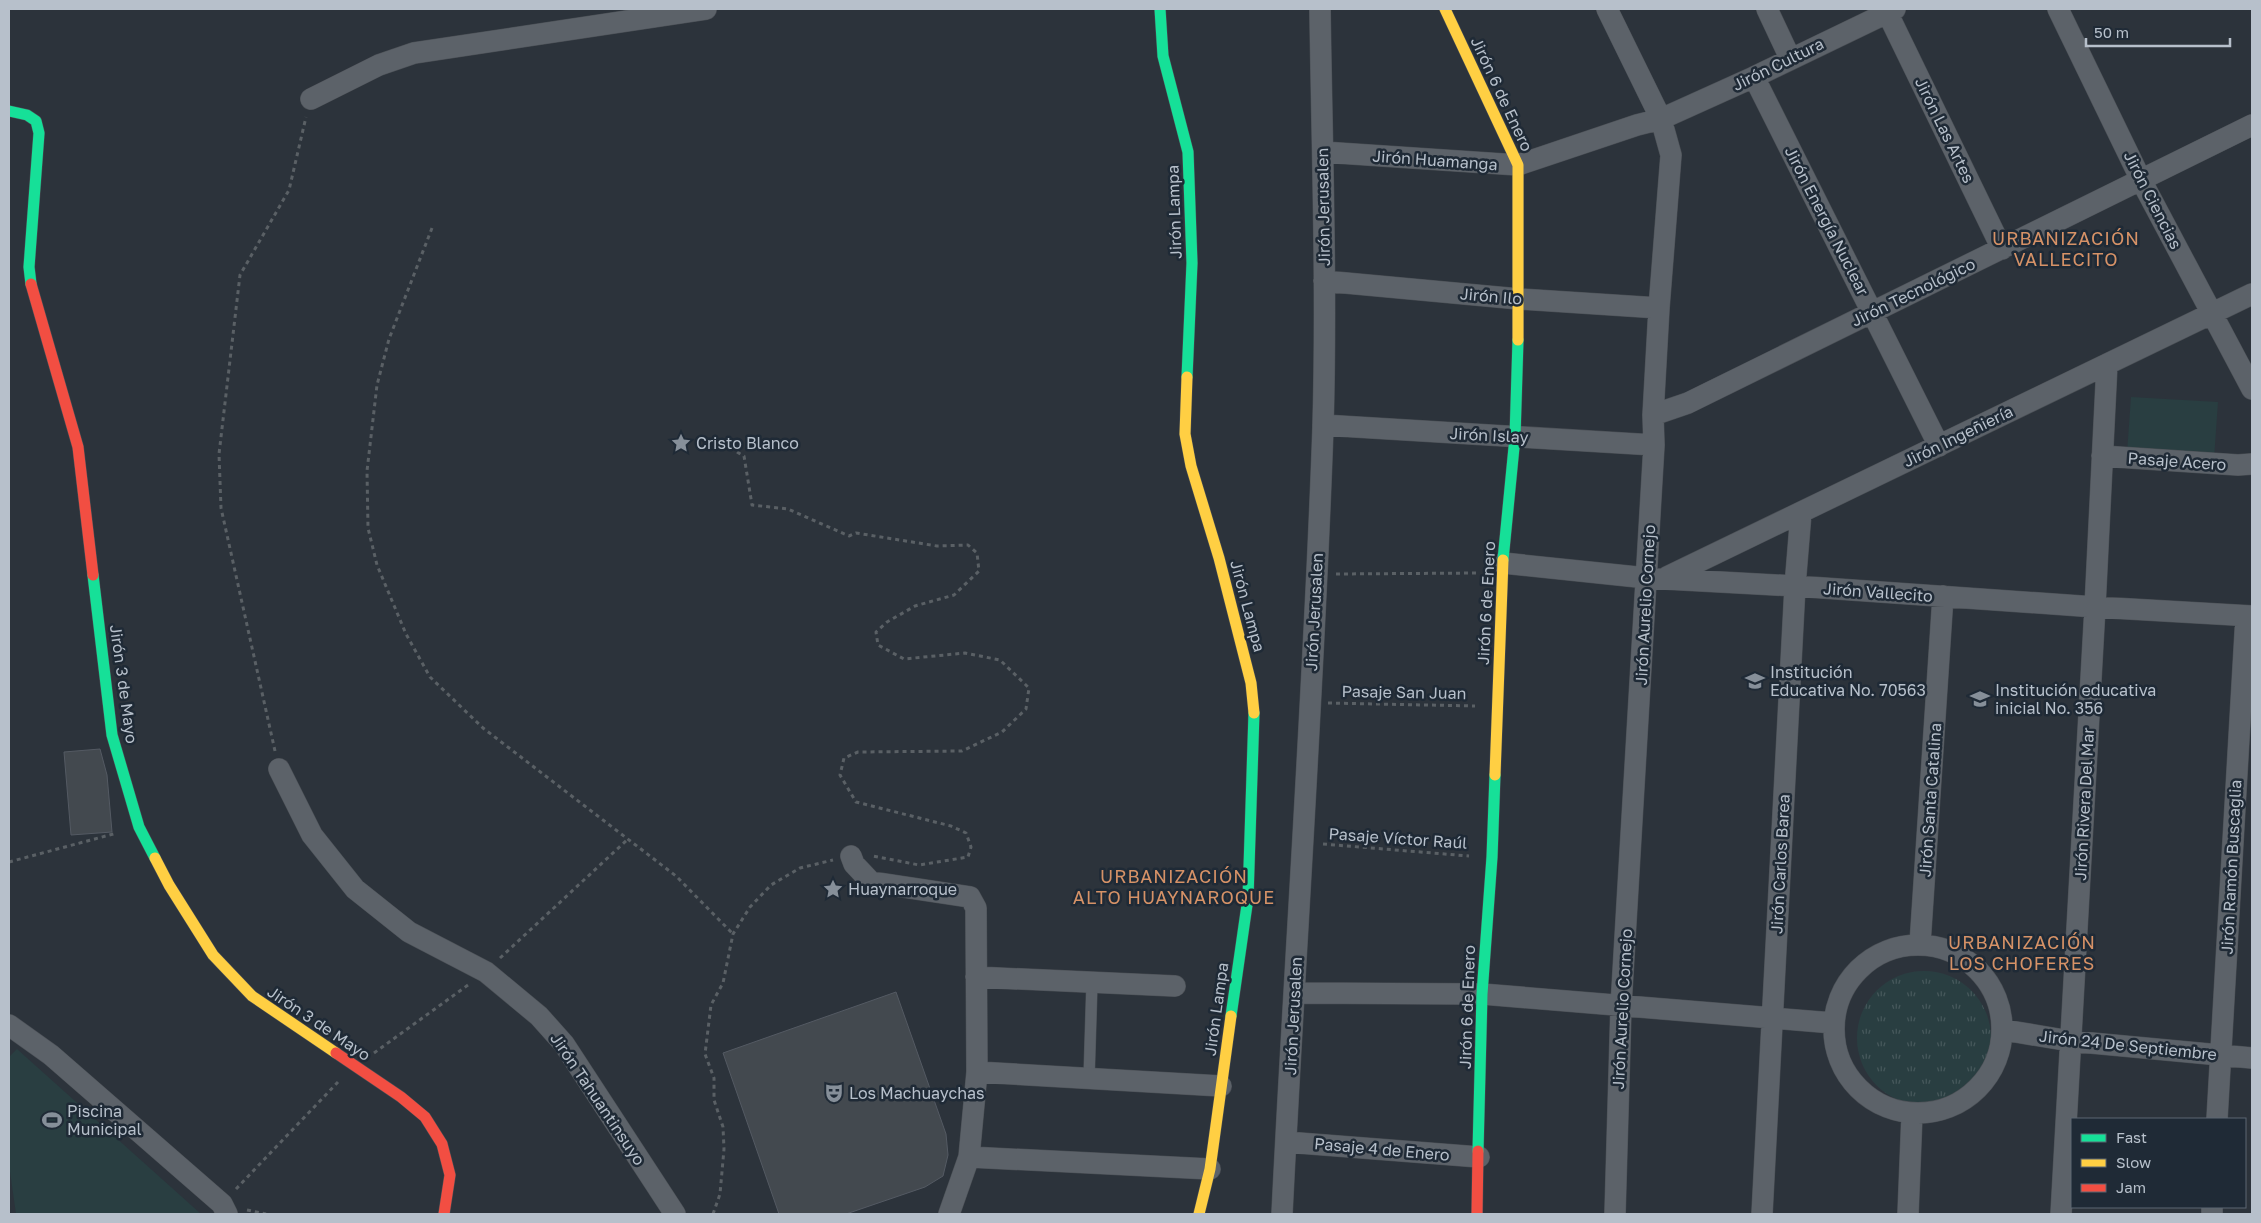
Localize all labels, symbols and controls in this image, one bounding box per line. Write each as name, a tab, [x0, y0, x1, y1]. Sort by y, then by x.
scale bar	[2086, 15, 2230, 47]
text: 50 m	[2094, 23, 2129, 41]
street label: Jirón Cultura	[1729, 33, 1827, 95]
street label: Jirón 6 de Enero	[1467, 34, 1537, 154]
street label: Jirón Las Artes	[1911, 74, 1979, 186]
street label: Jirón Energía Nuclear	[1781, 143, 1873, 299]
street label: Jirón Huamanga	[1372, 146, 1498, 174]
street label: Jirón Jerusalen	[1312, 148, 1334, 266]
street label: Jirón Ciencias	[2120, 148, 2186, 252]
street label: Jirón Lampa	[1162, 165, 1186, 259]
district label: URBANIZACIÓN VALLECITO	[1992, 227, 2140, 270]
street label: Jirón Tecnológico	[1848, 253, 1978, 331]
street label: Jirón Ilo	[1459, 283, 1523, 309]
street label: Jirón Ingeñiería	[1900, 401, 2016, 471]
street label: Jirón Islay	[1449, 423, 1529, 447]
place icon: Cristo Blanco	[670, 432, 692, 454]
place label: Cristo Blanco	[696, 433, 799, 453]
street label: Pasaje Acero	[2127, 448, 2227, 474]
street label: Jirón Aurelio Cornejo	[1631, 524, 1659, 686]
street label: Jirón 6 de Enero	[1473, 541, 1499, 665]
street label: Jirón Jerusalen	[1301, 552, 1327, 672]
street label: Jirón Lampa	[1226, 558, 1270, 654]
street label: Jirón Vallecito	[1823, 578, 1933, 606]
street label: Jirón 3 de Mayo	[106, 623, 142, 745]
place label: Institución Educativa No. 70563	[1770, 662, 1926, 700]
school or university icon: Institución Educativa No. 70563	[1744, 670, 1766, 692]
place label: Institución educativa inicial No. 356	[1995, 680, 2156, 718]
street label: Pasaje San Juan	[1341, 681, 1467, 703]
school or university icon: Institución educativa inicial No. 356	[1969, 688, 1991, 710]
street label: Jirón Santa Catalina	[1915, 722, 1945, 878]
street label: Jirón Rivera Del Mar	[2070, 727, 2098, 881]
street label: Jirón Ramón Buscaglia	[2216, 779, 2246, 955]
street label: Jirón Carlos Barea	[1766, 794, 1794, 934]
street label: Pasaje Víctor Raúl	[1328, 823, 1468, 853]
district label: URBANIZACIÓN ALTO HUAYNAROQUE	[1073, 865, 1275, 908]
place icon: Huaynarroque	[822, 878, 844, 900]
place label: Huaynarroque	[848, 879, 957, 899]
street label: Jirón Aurelio Cornejo	[1608, 928, 1636, 1090]
district label: URBANIZACIÓN LOS CHOFERES	[1948, 931, 2096, 974]
street label: Jirón 6 de Enero	[1455, 945, 1479, 1069]
street label: Jirón Jerusalen	[1280, 956, 1306, 1076]
street label: Jirón Lampa	[1200, 961, 1232, 1057]
street label: Jirón 3 de Mayo	[264, 981, 374, 1065]
street label: Jirón 24 De Septiembre	[2038, 1026, 2218, 1064]
street label: Jirón Tahuantinsuyo	[546, 1029, 650, 1169]
theatre icon: Los Machuaychas	[823, 1082, 845, 1104]
place label: Los Machuaychas	[849, 1083, 985, 1103]
place label: Piscina Municipal	[67, 1101, 142, 1139]
sports icon: Piscina Municipal	[41, 1109, 63, 1131]
legend	[2071, 1118, 2246, 1208]
text: Fast	[2116, 1128, 2147, 1146]
street label: Pasaje 4 de Enero	[1313, 1133, 1451, 1165]
text: Slow	[2116, 1153, 2151, 1171]
text: Jam	[2116, 1178, 2146, 1196]

